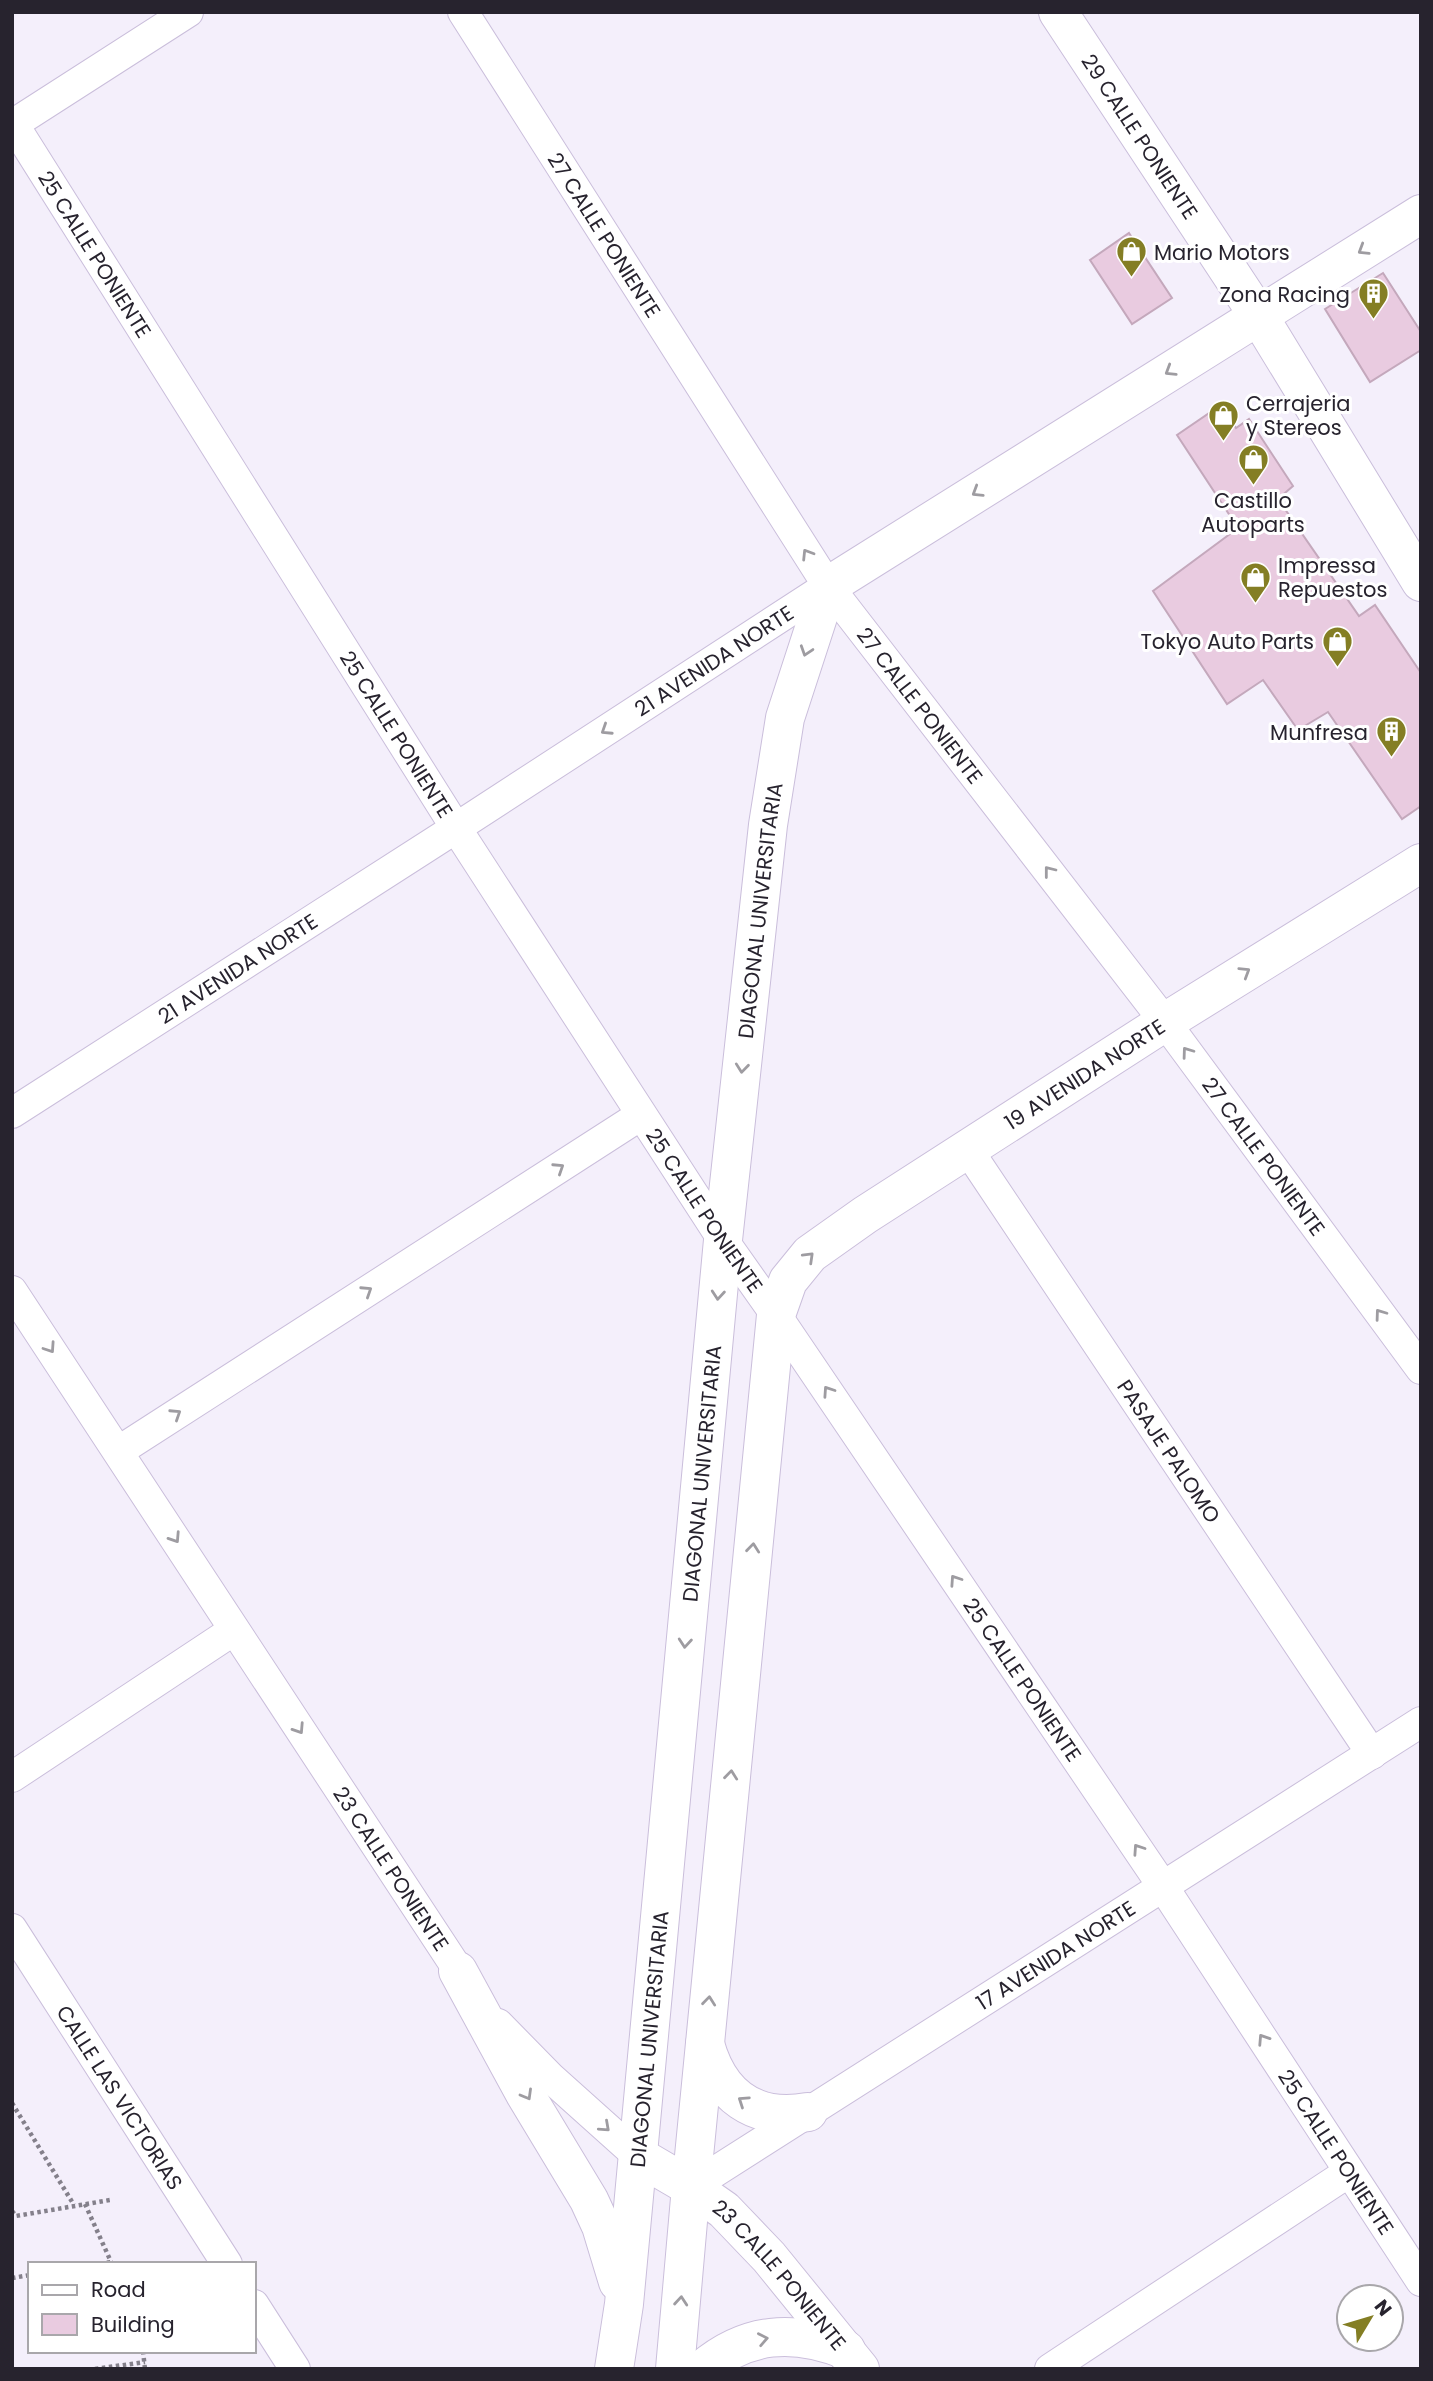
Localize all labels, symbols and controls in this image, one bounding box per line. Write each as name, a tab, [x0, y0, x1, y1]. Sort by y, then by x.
street label: 29 CALLE PONIENTE	[1075, 48, 1205, 225]
street label: 27 CALLE PONIENTE	[541, 147, 668, 323]
street label: 25 CALLE PONIENTE	[32, 165, 158, 343]
shop icon: Mario Motors	[1114, 235, 1148, 279]
place label: Mario Motors	[1154, 238, 1290, 267]
one-way arrow	[1357, 242, 1370, 255]
building icon: Zona Racing	[1356, 277, 1390, 321]
place label: Zona Racing	[1219, 280, 1350, 309]
one-way arrow	[1164, 362, 1177, 375]
place label: Cerrajeria y Stereos	[1246, 389, 1351, 442]
shop icon: Cerrajeria y Stereos	[1206, 398, 1240, 442]
shop icon: Castillo Autoparts	[1236, 443, 1270, 487]
one-way arrow	[972, 483, 985, 496]
place label: Castillo Autoparts	[1201, 486, 1305, 539]
one-way arrow	[803, 549, 816, 562]
place label: Impressa Repuestos	[1278, 551, 1387, 604]
shop icon: Impressa Repuestos	[1238, 560, 1272, 604]
street label: 21 AVENIDA NORTE	[629, 598, 799, 723]
street label: 27 CALLE PONIENTE	[851, 621, 990, 789]
shop icon: Tokyo Auto Parts	[1320, 624, 1354, 668]
place label: Tokyo Auto Parts	[1140, 627, 1314, 656]
street label: 25 CALLE PONIENTE	[333, 645, 460, 823]
one-way arrow	[800, 645, 815, 657]
building icon: Munfresa	[1374, 715, 1408, 759]
place label: Munfresa	[1270, 718, 1368, 747]
one-way arrow	[601, 722, 614, 735]
street label: DIAGONAL UNIVERSITARIA	[730, 780, 789, 1040]
one-way arrow	[1044, 867, 1057, 879]
street label: 21 AVENIDA NORTE	[152, 906, 323, 1030]
one-way arrow	[1238, 967, 1251, 980]
street label: 19 AVENIDA NORTE	[999, 1011, 1170, 1136]
one-way arrow	[1183, 1047, 1196, 1060]
one-way arrow	[734, 1062, 749, 1074]
street label: 27 CALLE PONIENTE	[1196, 1071, 1332, 1241]
street label: 25 CALLE PONIENTE	[640, 1122, 770, 1298]
one-way arrow	[551, 1163, 564, 1176]
one-way arrow	[801, 1253, 814, 1266]
one-way arrow	[360, 1286, 373, 1299]
one-way arrow	[711, 1289, 726, 1300]
one-way arrow	[1376, 1309, 1389, 1322]
one-way arrow	[42, 1340, 54, 1353]
street label: DIAGONAL UNIVERSITARIA	[675, 1344, 728, 1603]
street label: PASAJE PALOMO	[1111, 1373, 1228, 1528]
one-way arrow	[823, 1386, 836, 1399]
one-way arrow	[169, 1410, 182, 1423]
one-way arrow	[167, 1531, 180, 1544]
one-way arrow	[745, 1542, 760, 1553]
one-way arrow	[951, 1575, 963, 1588]
street label: 25 CALLE PONIENTE	[957, 1592, 1089, 1767]
one-way arrow	[678, 1638, 693, 1649]
one-way arrow	[291, 1721, 303, 1734]
one-way arrow	[723, 1769, 738, 1780]
street label: 23 CALLE PONIENTE	[327, 1781, 456, 1956]
one-way arrow	[1134, 1844, 1146, 1857]
street label: 17 AVENIDA NORTE	[970, 1893, 1141, 2016]
street label: DIAGONAL UNIVERSITARIA	[622, 1909, 675, 2169]
one-way arrow	[702, 1995, 717, 2007]
street label: CALLE LAS VICTORIAS	[50, 1999, 190, 2195]
one-way arrow	[1258, 2034, 1271, 2047]
street label: 25 CALLE PONIENTE	[1272, 2063, 1401, 2240]
one-way arrow	[519, 2088, 532, 2100]
one-way arrow	[738, 2096, 751, 2109]
one-way arrow	[597, 2119, 610, 2131]
street label: 23 CALLE PONIENTE	[707, 2192, 853, 2356]
legend	[28, 2262, 256, 2353]
text: Road	[91, 2275, 146, 2304]
north arrow	[1335, 2283, 1405, 2353]
text: N	[1368, 2294, 1398, 2322]
one-way arrow	[673, 2295, 688, 2306]
text: Building	[91, 2310, 175, 2339]
one-way arrow	[757, 2333, 769, 2348]

